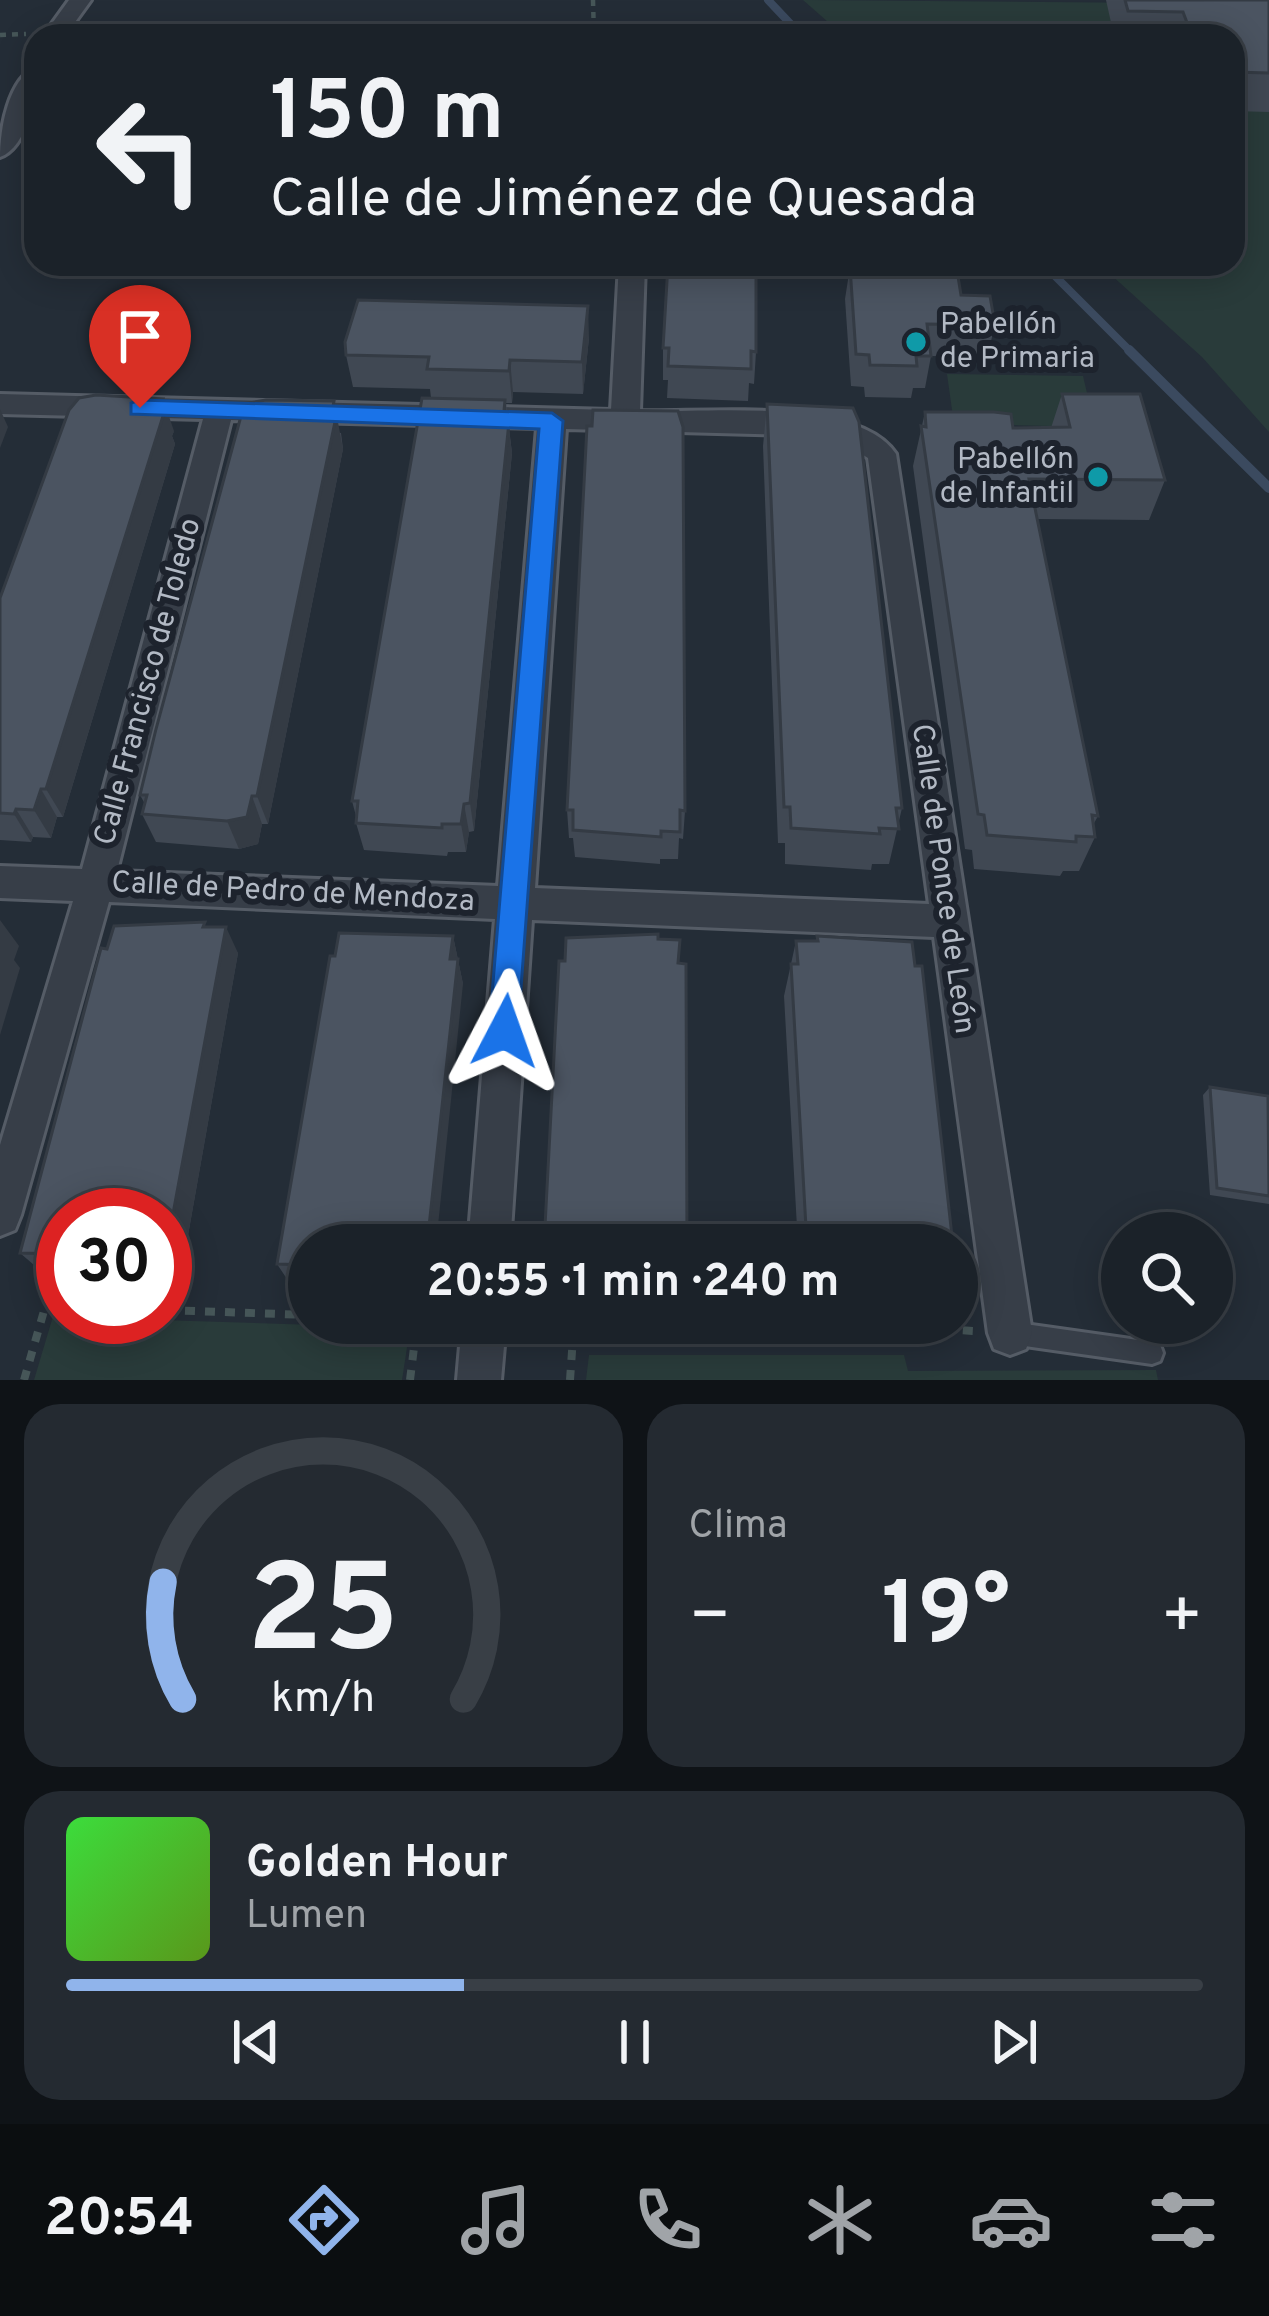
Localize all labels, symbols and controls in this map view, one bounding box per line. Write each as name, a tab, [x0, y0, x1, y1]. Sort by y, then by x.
text: 150 m	[270, 63, 505, 169]
icon: left	[72, 72, 228, 228]
text: Calle de Jiménez de Quesada	[270, 167, 977, 236]
pin	[89, 285, 191, 408]
icon: arrive	[107, 303, 173, 369]
place label: Pabellón de Primaria	[940, 307, 1095, 378]
marker: Pabellón de Primaria	[903, 329, 929, 355]
place label: Pabellón de Infantil	[940, 442, 1074, 513]
marker: Pabellón de Infantil	[1085, 464, 1111, 490]
street label: Calle Francisco de Toledo	[87, 514, 211, 850]
street label: Calle de Ponce de León	[902, 722, 982, 1036]
street label: Calle de Pedro de Mendoza	[110, 865, 476, 921]
position arrow	[442, 968, 568, 1094]
speed limit sign: 30	[36, 1188, 192, 1344]
map controls	[1101, 1212, 1233, 1344]
button: search	[1101, 1212, 1233, 1344]
text: 20:55 · 1 min · 240 m	[427, 1255, 839, 1312]
text: Clima	[689, 1503, 788, 1552]
text: 25	[247, 1538, 400, 1696]
text: 19°	[881, 1563, 1010, 1676]
text: −	[689, 1578, 731, 1661]
text: +	[1160, 1578, 1203, 1661]
text: km/h	[271, 1672, 375, 1726]
text: Golden Hour	[246, 1836, 508, 1893]
text: Lumen	[246, 1893, 367, 1942]
icon: previous	[223, 2009, 289, 2075]
icon: pause	[602, 2009, 668, 2075]
icon: next	[981, 2009, 1047, 2075]
icon: directions	[282, 2178, 366, 2262]
icon: music	[454, 2178, 538, 2262]
icon: phone	[626, 2178, 710, 2262]
icon: climate	[798, 2178, 882, 2262]
icon: car	[969, 2178, 1053, 2262]
icon: filters	[1141, 2178, 1225, 2262]
text: 20:54	[44, 2186, 194, 2255]

